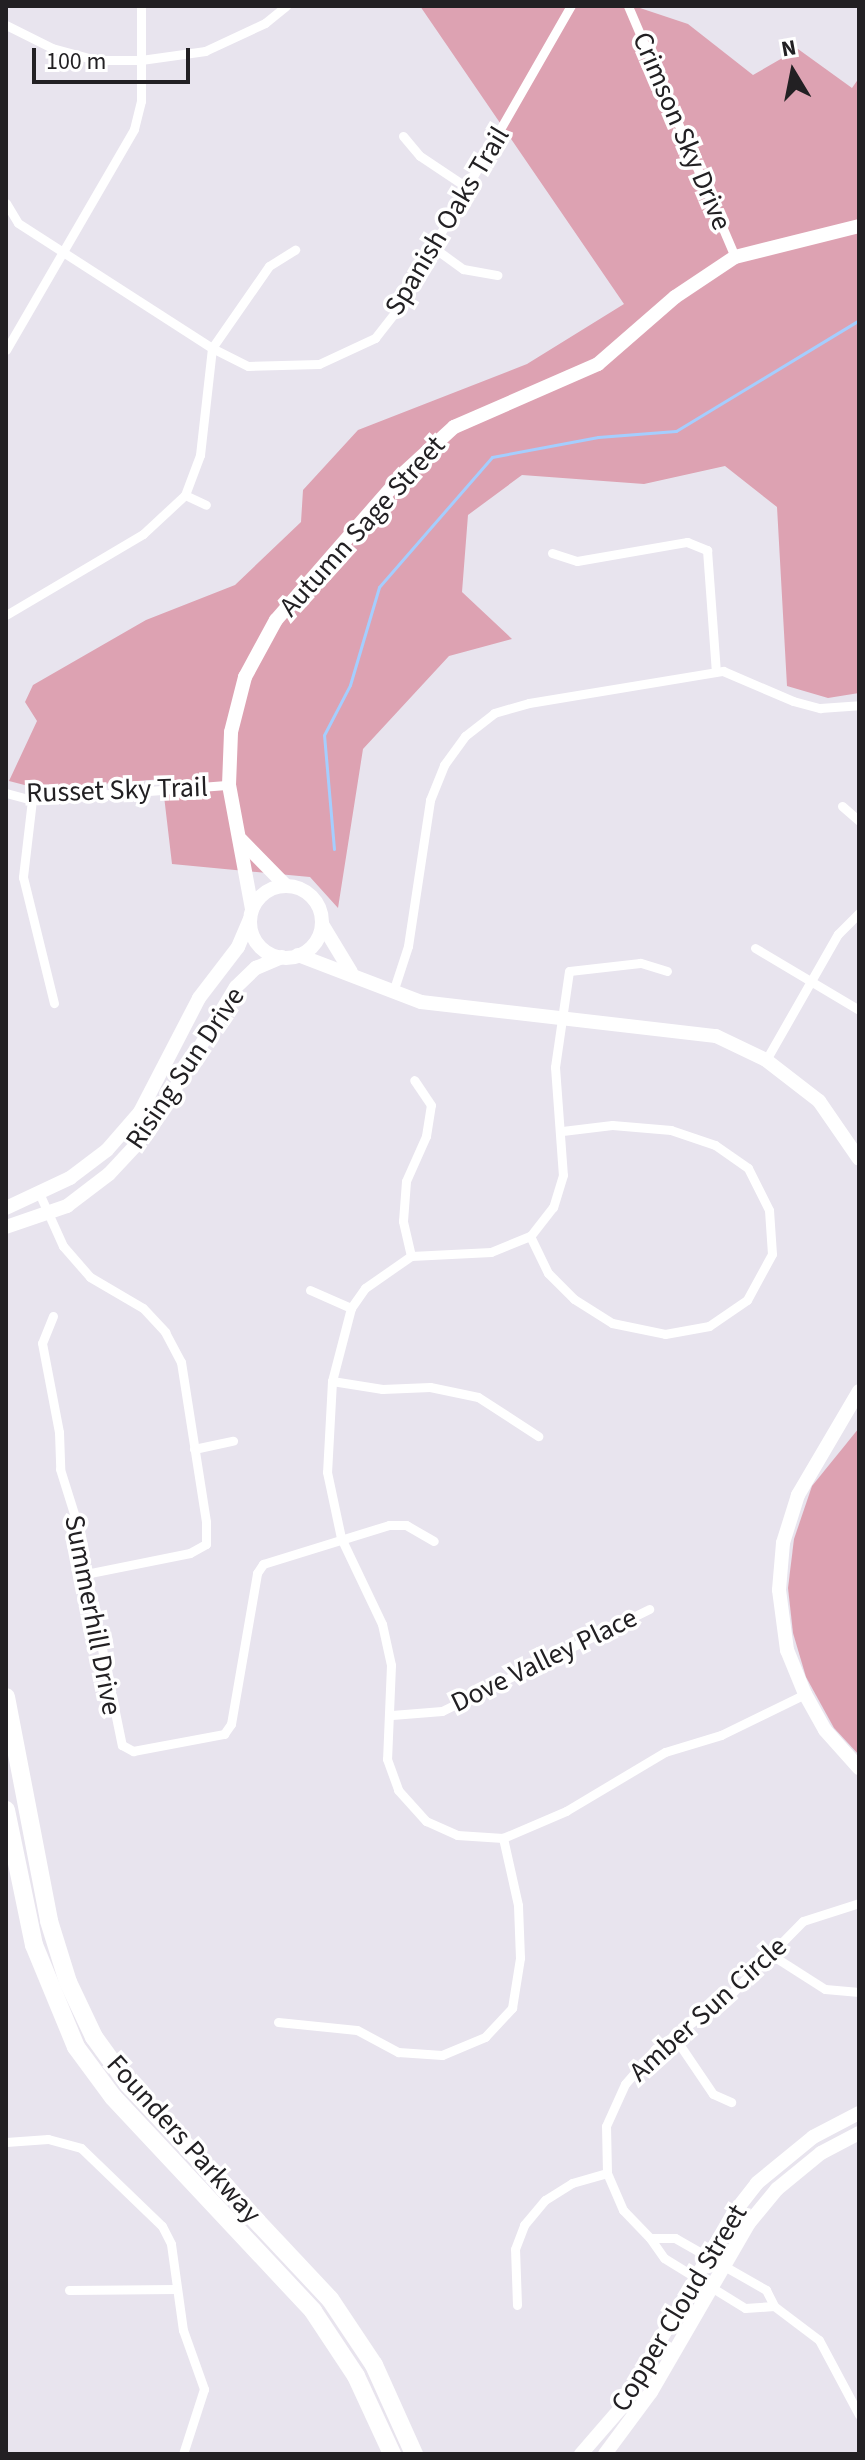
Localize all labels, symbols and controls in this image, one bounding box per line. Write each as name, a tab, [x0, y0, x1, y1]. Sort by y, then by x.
street label: Crimson Sky Drive	[625, 27, 739, 235]
text: N	[779, 31, 799, 65]
scale bar	[36, 32, 194, 82]
north arrow	[753, 32, 833, 112]
text: 100 m	[46, 44, 106, 79]
street label: Spanish Oaks Trail	[378, 121, 516, 321]
street label: Autumn Sage Street	[272, 429, 452, 623]
street label: Russet Sky Trail	[26, 770, 208, 810]
street label: Rising Sun Drive	[118, 981, 252, 1155]
street label: Summerhill Drive	[57, 1512, 129, 1718]
street label: Dove Valley Place	[445, 1600, 643, 1720]
street label: Amber Sun Circle	[622, 1929, 794, 2089]
street label: Founders Parkway	[100, 2048, 268, 2230]
street label: Copper Cloud Street	[604, 2198, 754, 2418]

